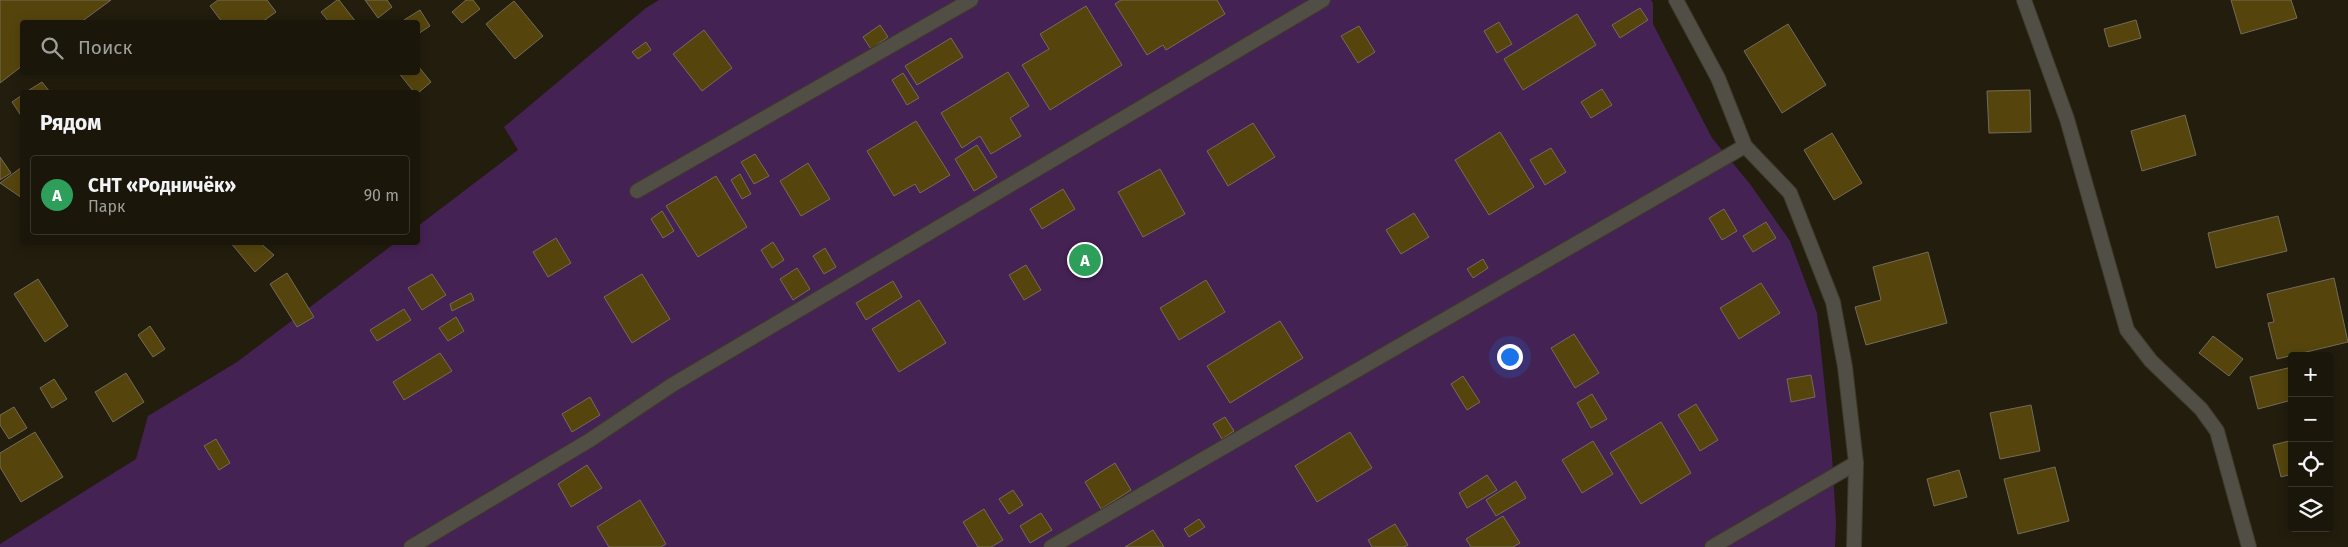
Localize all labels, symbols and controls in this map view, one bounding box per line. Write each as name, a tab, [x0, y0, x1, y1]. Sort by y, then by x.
search box	[20, 20, 420, 75]
icon: search	[38, 34, 66, 62]
text: Поиск	[78, 36, 132, 59]
text: Рядом	[40, 110, 101, 136]
text: СНТ «Родничёк»	[88, 174, 236, 197]
text: A	[52, 186, 62, 205]
text: 90 m	[364, 186, 399, 205]
text: Парк	[88, 197, 125, 216]
pin: A	[1069, 241, 1101, 279]
your location	[1497, 344, 1523, 370]
map controls	[2288, 352, 2333, 532]
button: +	[2288, 352, 2333, 397]
button: −	[2288, 397, 2333, 442]
button: locate	[2288, 442, 2333, 487]
button: layers	[2288, 487, 2333, 532]

